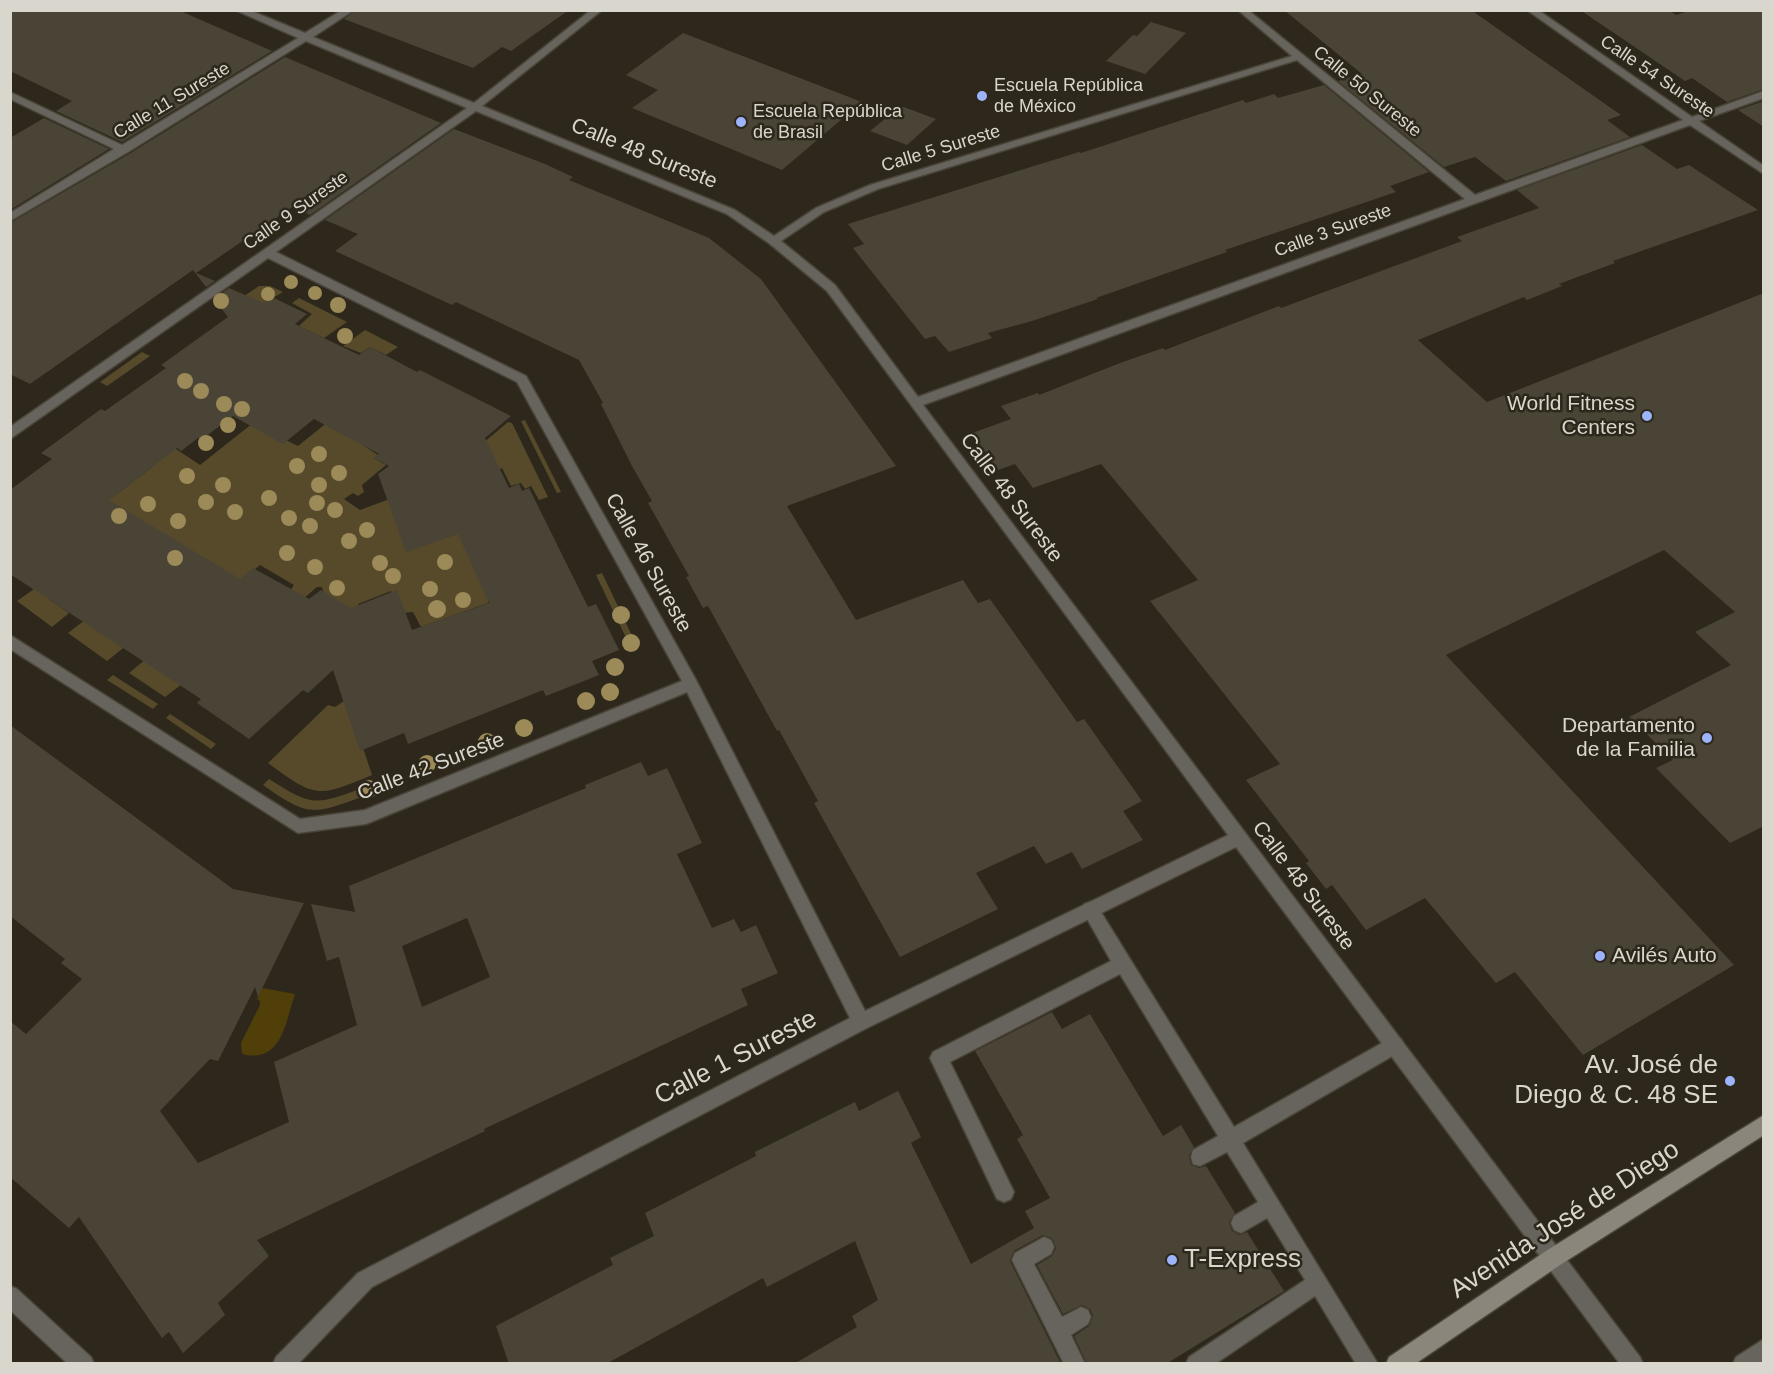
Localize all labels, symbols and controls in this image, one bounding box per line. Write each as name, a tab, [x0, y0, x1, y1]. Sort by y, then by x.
street label: Calle 54 Sureste	[1596, 31, 1718, 123]
street label: Calle 50 Sureste	[1308, 42, 1426, 142]
street label: Calle 11 Sureste	[110, 58, 234, 144]
place label: Escuela República de México	[994, 75, 1143, 118]
marker: Escuela República de México	[975, 89, 989, 103]
place label: Escuela República de Brasil	[753, 101, 902, 144]
street label: Calle 48 Sureste	[567, 113, 721, 195]
marker: Escuela República de Brasil	[734, 115, 748, 129]
street label: Calle 5 Sureste	[879, 121, 1003, 177]
street label: Calle 9 Sureste	[239, 167, 353, 255]
street label: Calle 3 Sureste	[1271, 200, 1395, 262]
place label: World Fitness Centers	[1507, 391, 1635, 441]
marker: World Fitness Centers	[1640, 409, 1654, 423]
street label: Calle 48 Sureste	[954, 428, 1068, 568]
street label: Calle 46 Sureste	[599, 489, 697, 637]
place label: Departamento de la Familia	[1562, 713, 1695, 763]
street label: Calle 42 Sureste	[354, 727, 508, 807]
marker: Departamento de la Familia	[1700, 731, 1714, 745]
street label: Calle 48 Sureste	[1246, 816, 1360, 956]
place label: Avilés Auto	[1612, 943, 1717, 969]
marker: Avilés Auto	[1593, 949, 1607, 963]
street label: Calle 1 Sureste	[650, 1004, 822, 1112]
place label: Av. José de Diego & C. 48 SE	[1514, 1050, 1718, 1112]
marker: Av. José de Diego & C. 48 SE	[1723, 1074, 1737, 1088]
street label: Avenida José de Diego	[1445, 1134, 1685, 1306]
place label: T-Express	[1184, 1244, 1301, 1276]
marker: T-Express	[1165, 1253, 1179, 1267]

